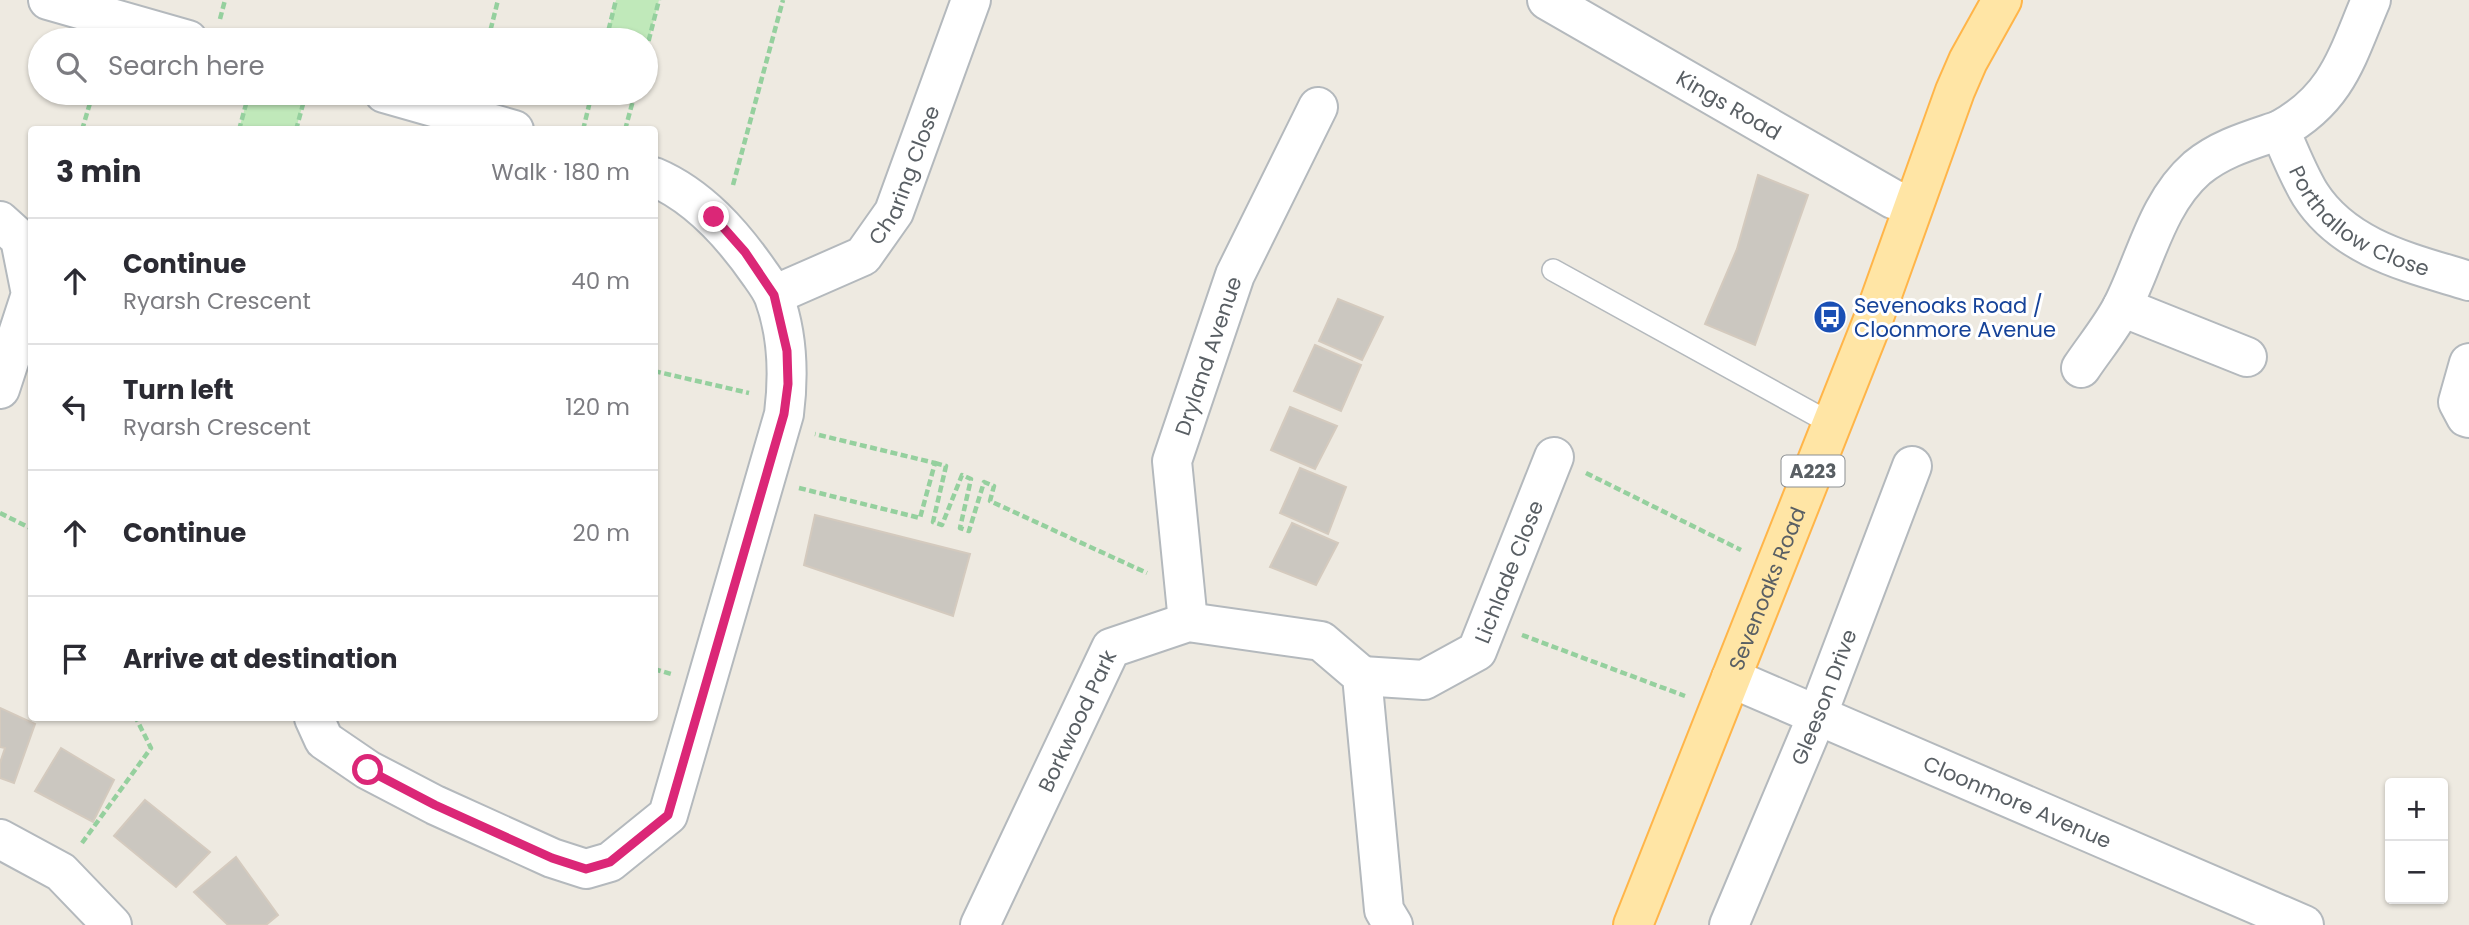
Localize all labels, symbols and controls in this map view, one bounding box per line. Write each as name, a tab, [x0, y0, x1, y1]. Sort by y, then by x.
search box	[28, 28, 658, 105]
icon: search	[52, 48, 90, 86]
text: Search here	[108, 48, 265, 84]
street label: Kings Road	[1671, 63, 1787, 146]
street label: Charing Close	[861, 101, 946, 250]
text: 3 min	[56, 150, 141, 193]
text: Walk · 180 m	[491, 156, 630, 188]
street label: Porthallow Close	[2283, 161, 2433, 283]
route end	[698, 201, 729, 232]
text: Continue	[123, 246, 246, 282]
icon: ahead	[56, 262, 94, 300]
text: 40 m	[571, 265, 630, 297]
street label: Dryland Avenue	[1167, 272, 1248, 439]
text: Ryarsh Crescent	[123, 285, 311, 317]
place label: Sevenoaks Road / Cloonmore Avenue	[1854, 291, 2056, 344]
bus stop icon: Sevenoaks Road / Cloonmore Avenue	[1811, 298, 1849, 336]
text: Turn left	[123, 372, 234, 408]
icon: left	[56, 388, 94, 426]
text: 120 m	[565, 391, 630, 423]
text: Ryarsh Crescent	[123, 411, 311, 443]
road number: A223	[1782, 456, 1844, 486]
street label: Lichlade Close	[1467, 496, 1550, 647]
street label: Sevenoaks Road	[1721, 503, 1812, 674]
icon: ahead	[56, 514, 94, 552]
text: Continue	[123, 515, 246, 551]
text: 20 m	[572, 517, 630, 549]
street label: Gleeson Drive	[1784, 625, 1863, 769]
icon: arrive	[56, 640, 94, 678]
text: Arrive at destination	[123, 641, 398, 677]
street label: Borkwood Park	[1031, 645, 1123, 797]
street label: Cloonmore Avenue	[1919, 748, 2116, 855]
route start	[352, 754, 383, 785]
map controls	[2385, 778, 2448, 904]
button: +	[2385, 778, 2448, 841]
button: −	[2385, 841, 2448, 904]

